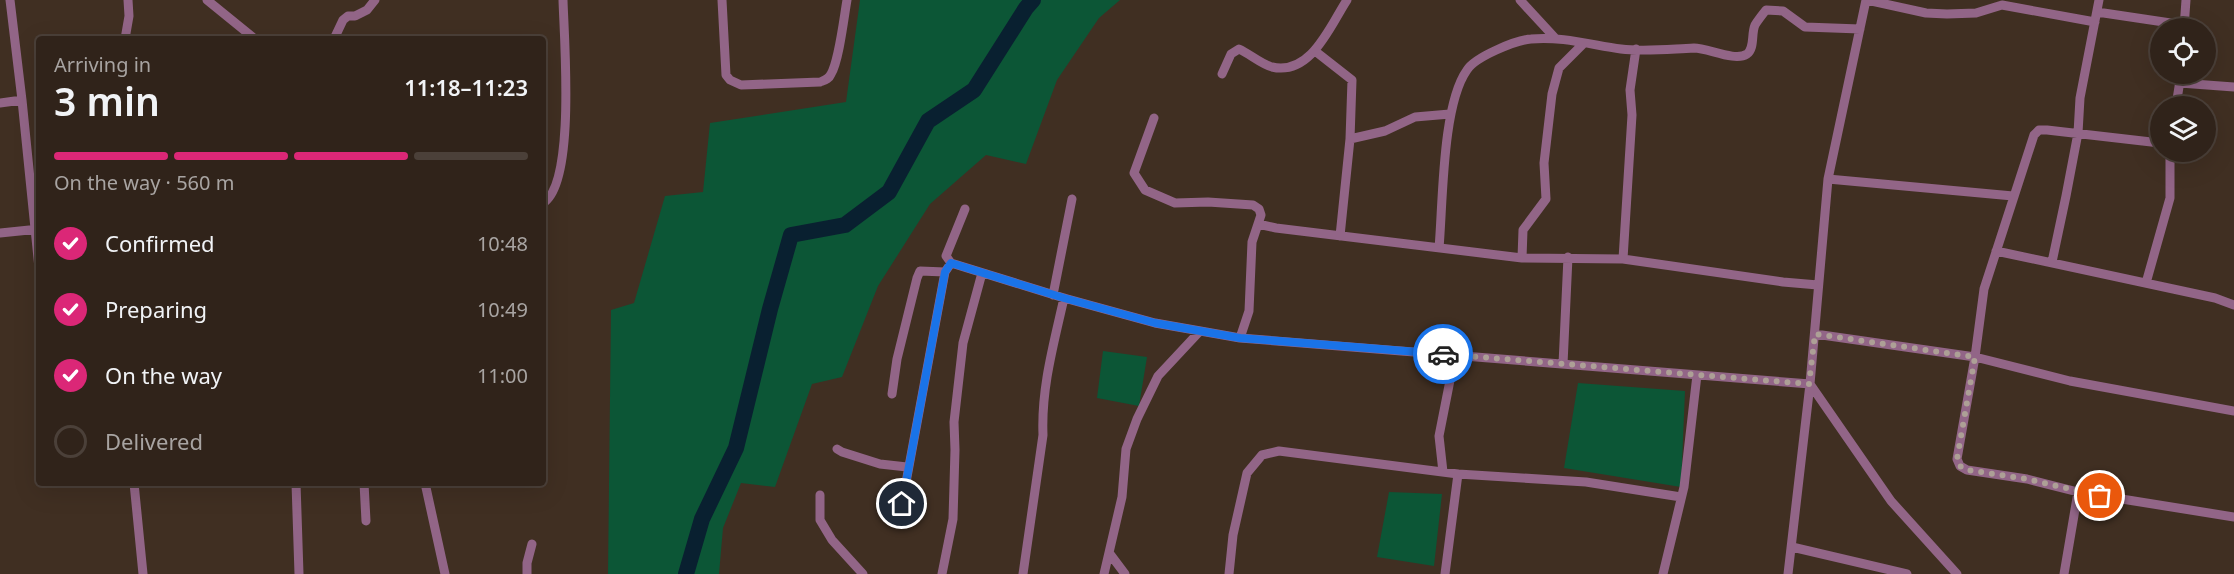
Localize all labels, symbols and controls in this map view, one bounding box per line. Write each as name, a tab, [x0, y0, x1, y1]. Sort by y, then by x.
map controls	[2150, 18, 2216, 162]
button: locate	[2150, 18, 2216, 84]
text: Arriving in	[54, 51, 151, 78]
text: 11:18–11:23	[404, 72, 528, 102]
text: 3 min	[54, 74, 160, 127]
button: layers	[2150, 96, 2216, 162]
text: On the way · 560 m	[54, 169, 234, 196]
icon: check	[54, 227, 87, 260]
text: Confirmed	[105, 228, 215, 258]
text: 10:48	[477, 230, 528, 257]
icon: check	[54, 293, 87, 326]
text: Preparing	[105, 294, 207, 324]
text: 10:49	[477, 296, 528, 323]
courier	[1413, 324, 1473, 384]
icon: car	[1427, 338, 1460, 371]
icon: check	[54, 359, 87, 392]
text: On the way	[105, 360, 222, 390]
text: 11:00	[477, 362, 528, 389]
text: Delivered	[105, 426, 203, 456]
pin	[2074, 470, 2125, 521]
pin	[876, 478, 927, 529]
icon: bag	[2083, 479, 2116, 512]
icon: home	[885, 487, 918, 520]

